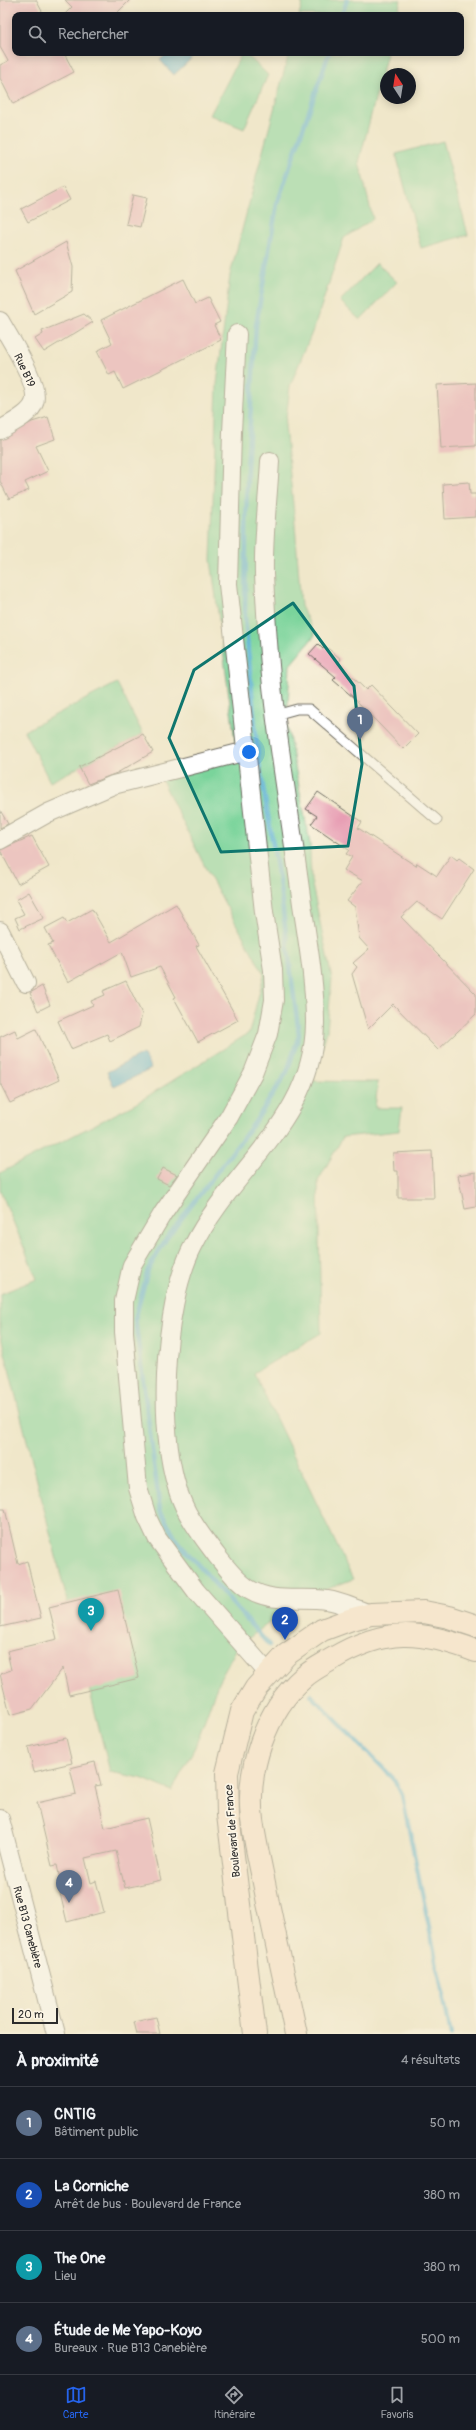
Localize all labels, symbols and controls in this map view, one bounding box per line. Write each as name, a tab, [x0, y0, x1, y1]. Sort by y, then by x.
search box	[12, 12, 464, 56]
icon: search	[26, 23, 48, 45]
text: Rechercher	[58, 25, 129, 44]
north arrow	[380, 68, 416, 104]
street label: Rue B19	[11, 351, 38, 390]
pin: 1	[347, 707, 373, 740]
your location	[239, 742, 259, 762]
pin: 3	[78, 1598, 104, 1631]
pin: 2	[272, 1607, 298, 1640]
street label: Boulevard de France	[222, 1783, 243, 1878]
pin: 4	[56, 1870, 82, 1903]
street label: Rue B13 Canebière	[10, 1885, 45, 1970]
scale bar	[12, 2006, 58, 2025]
text: 20 m	[18, 2008, 44, 2021]
text: À proximité	[16, 2050, 99, 2071]
text: 4 résultats	[401, 2052, 460, 2068]
text: CNTIG	[54, 2105, 96, 2124]
text: 1	[26, 2115, 32, 2131]
text: 50 m	[430, 2115, 460, 2131]
text: Bâtiment public	[54, 2124, 139, 2140]
text: La Corniche	[54, 2177, 129, 2196]
text: 2	[25, 2187, 33, 2203]
text: 380 m	[423, 2187, 460, 2203]
text: Arrêt de bus · Boulevard de France	[54, 2196, 241, 2212]
text: The One	[54, 2249, 105, 2268]
text: 3	[25, 2259, 33, 2275]
text: 380 m	[423, 2259, 460, 2275]
text: Lieu	[54, 2268, 77, 2284]
text: Étude de Me Yapo-Koyo	[54, 2321, 202, 2340]
text: 4	[25, 2331, 33, 2347]
text: 500 m	[421, 2331, 460, 2347]
text: Bureaux · Rue B13 Canebière	[54, 2340, 207, 2356]
tab: Carte	[63, 2384, 88, 2421]
tab: Itinéraire	[214, 2384, 255, 2421]
tab: Favoris	[381, 2384, 413, 2421]

